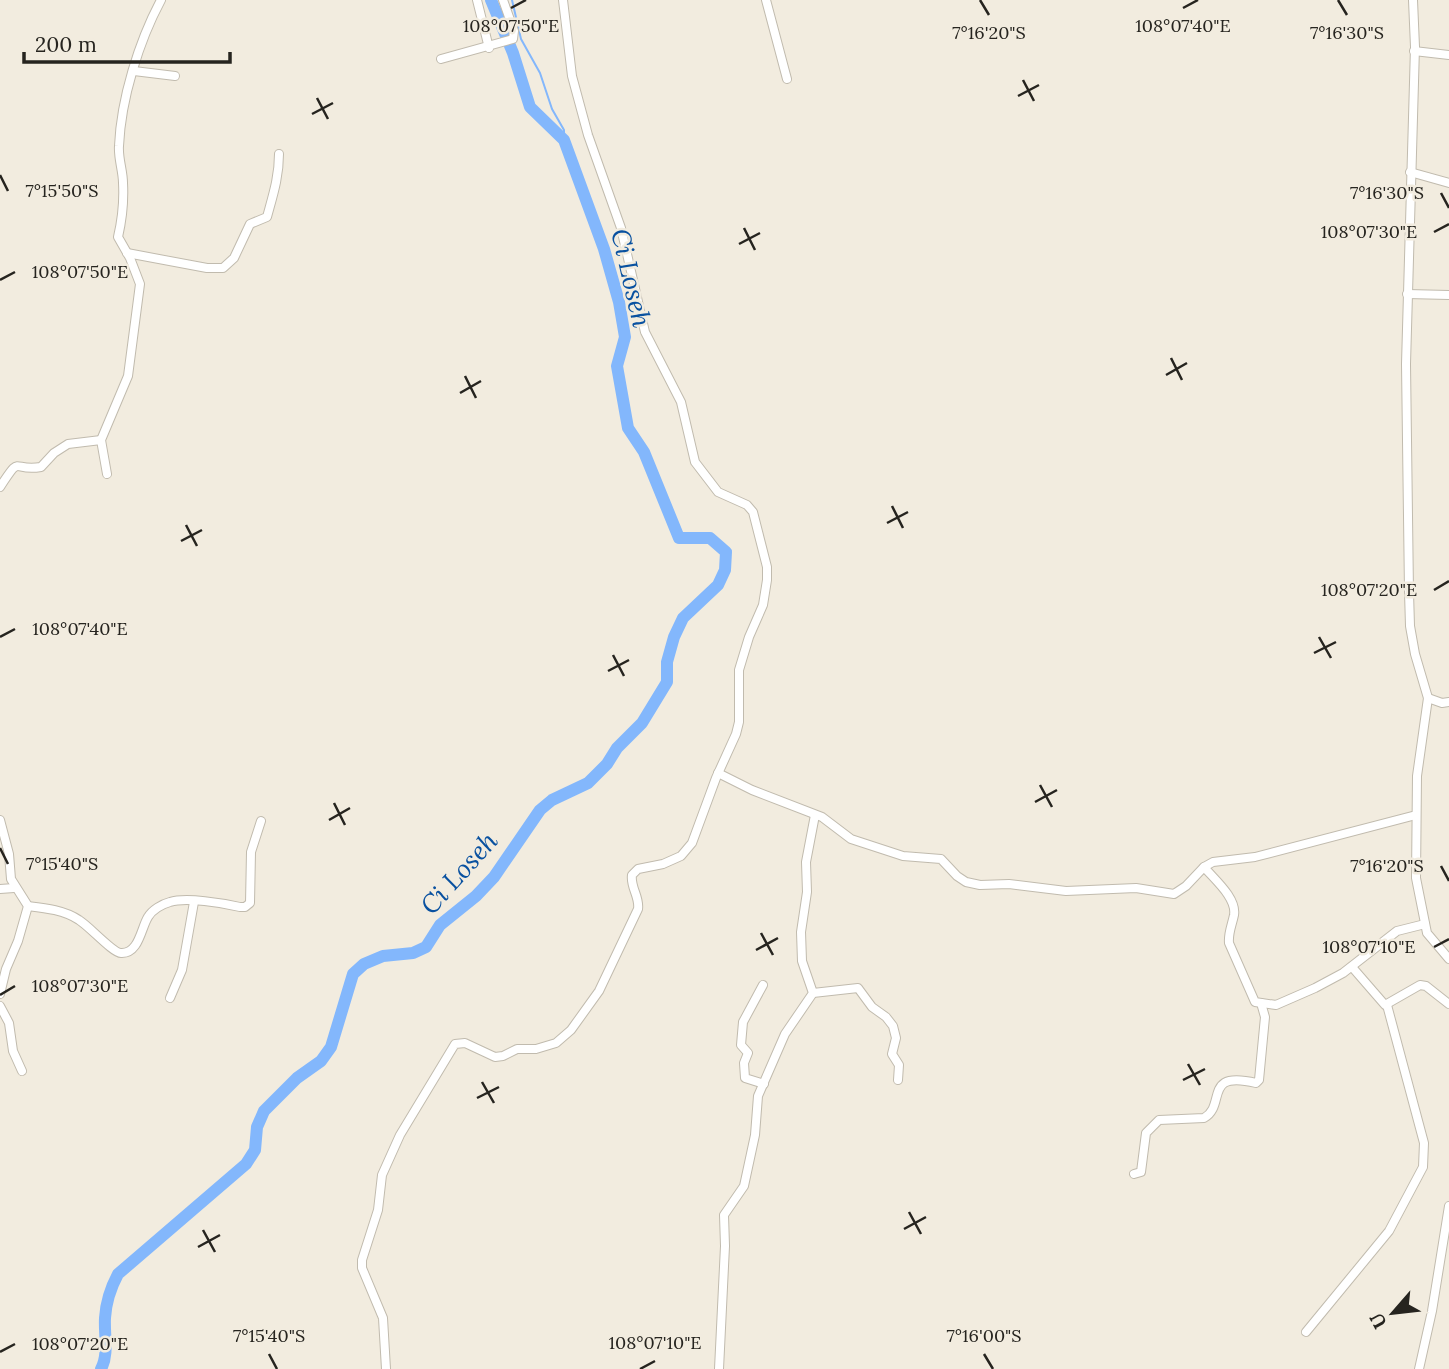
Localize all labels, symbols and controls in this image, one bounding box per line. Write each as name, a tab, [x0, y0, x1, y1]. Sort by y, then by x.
text: 108°07'50"E	[463, 14, 559, 37]
text: 108°07'40"E	[1135, 14, 1231, 37]
scale bar	[24, 21, 231, 65]
text: 7°16'20"S	[952, 21, 1026, 44]
text: 7°16'30"S	[1310, 21, 1384, 44]
text: 200 m	[35, 31, 97, 58]
text: 7°15'50"S	[25, 179, 99, 202]
text: 7°16'30"S	[1350, 181, 1424, 204]
text: 108°07'30"E	[1321, 220, 1417, 243]
water label: Ci Loseh	[604, 225, 659, 330]
text: 108°07'50"E	[32, 260, 128, 283]
text: 108°07'20"E	[1321, 578, 1417, 601]
text: 108°07'40"E	[32, 617, 128, 640]
water label: Ci Loseh	[413, 824, 504, 921]
text: 7°15'40"S	[26, 852, 98, 875]
text: 7°16'20"S	[1350, 854, 1424, 877]
text: 108°07'10"E	[1322, 935, 1416, 958]
text: 108°07'30"E	[32, 974, 128, 997]
north arrow	[1358, 1278, 1428, 1348]
text: U	[1364, 1309, 1392, 1333]
text: 7°15'40"S	[233, 1324, 305, 1347]
text: 7°16'00"S	[946, 1324, 1022, 1347]
text: 108°07'10"E	[608, 1331, 702, 1354]
text: 108°07'20"E	[32, 1332, 128, 1355]

